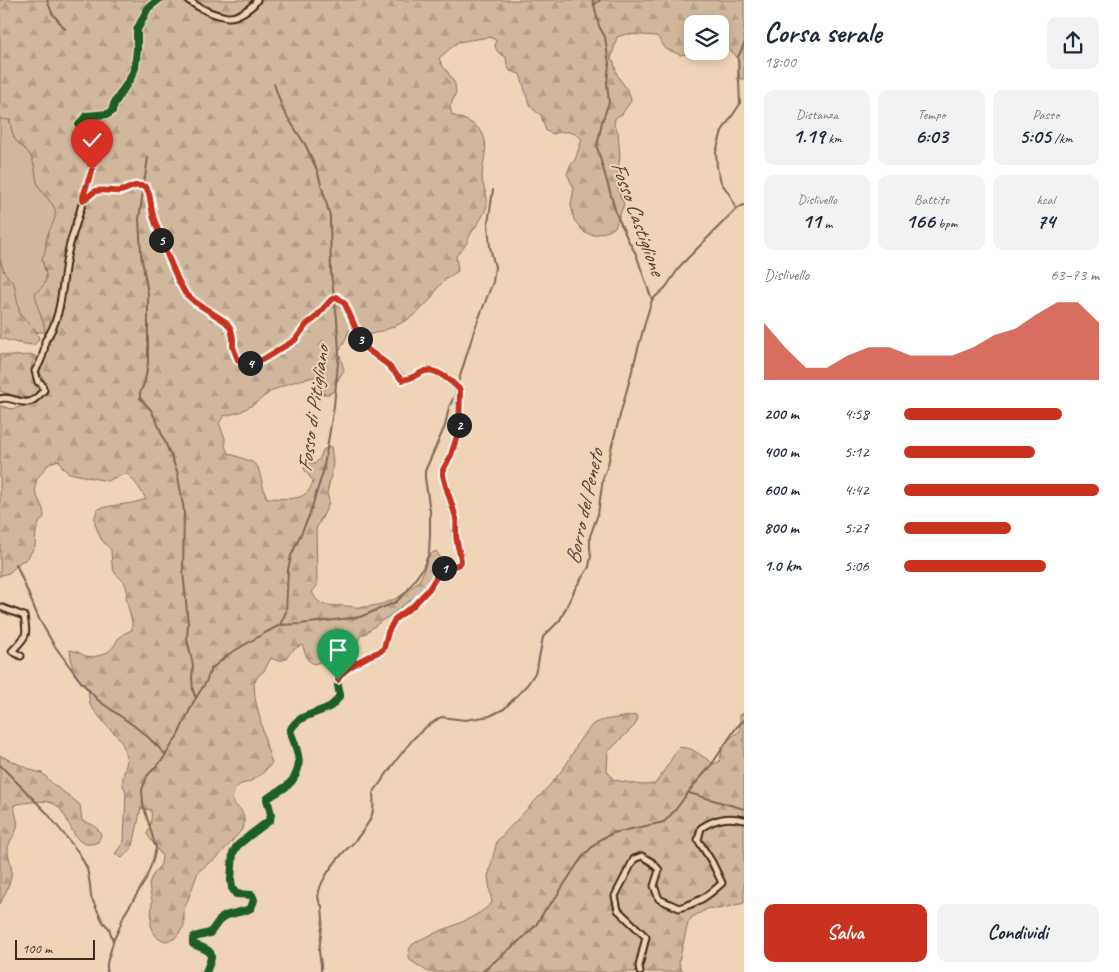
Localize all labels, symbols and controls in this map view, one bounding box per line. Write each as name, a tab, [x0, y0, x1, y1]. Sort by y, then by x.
map controls	[684, 15, 729, 60]
button: layers	[684, 15, 729, 60]
text: Corsa serale	[764, 15, 882, 50]
button: share	[1047, 17, 1099, 69]
text: 18:00	[764, 52, 796, 72]
text: Distanza	[796, 106, 838, 123]
text: Tempo	[918, 106, 945, 123]
text: Passo	[1033, 106, 1059, 123]
pin	[71, 119, 113, 170]
text: 1.19	[792, 123, 825, 149]
text: 6:03	[915, 123, 948, 149]
text: 5:05	[1019, 123, 1051, 149]
icon: check	[78, 126, 106, 154]
text: km	[825, 130, 842, 147]
text: /km	[1051, 130, 1073, 147]
water label: Fosso Castiglione	[605, 158, 672, 281]
text: Dislivello	[797, 191, 837, 208]
text: Battito	[914, 191, 949, 208]
text: kcal	[1037, 191, 1055, 208]
text: 11	[802, 208, 821, 234]
text: 166	[906, 208, 935, 234]
text: 74	[1036, 208, 1055, 234]
text: m	[821, 215, 832, 232]
text: bpm	[935, 215, 957, 232]
pin: 5	[148, 228, 174, 252]
text: 5	[158, 232, 165, 249]
text: Dislivello	[764, 265, 809, 285]
text: 63–73 m	[1050, 265, 1099, 285]
pin: 3	[348, 326, 372, 352]
text: 3	[357, 331, 364, 348]
water label: Fosso di Pitigliano	[291, 341, 335, 473]
pin: 4	[238, 350, 262, 376]
text: 4	[247, 355, 254, 372]
text: 200 m	[764, 404, 799, 424]
text: 4:58	[844, 404, 869, 424]
pin: 2	[446, 412, 472, 438]
text: 2	[456, 417, 463, 434]
text: 400 m	[764, 442, 799, 462]
text: 5:12	[844, 442, 869, 462]
water label: Borro del Peneto	[559, 445, 609, 567]
text: 600 m	[764, 480, 799, 500]
text: 4:42	[844, 480, 869, 500]
text: 800 m	[764, 518, 799, 538]
text: 5:27	[844, 518, 869, 538]
pin: 1	[432, 556, 456, 580]
text: 1.0 km	[764, 556, 801, 576]
text: 5:06	[844, 556, 869, 576]
text: 1	[441, 560, 448, 577]
pin	[317, 629, 359, 680]
icon: arrive	[324, 636, 352, 664]
button: Salva	[764, 904, 927, 962]
button: Condividi	[937, 904, 1099, 962]
scale bar	[15, 937, 95, 960]
text: 100 m	[22, 940, 52, 957]

